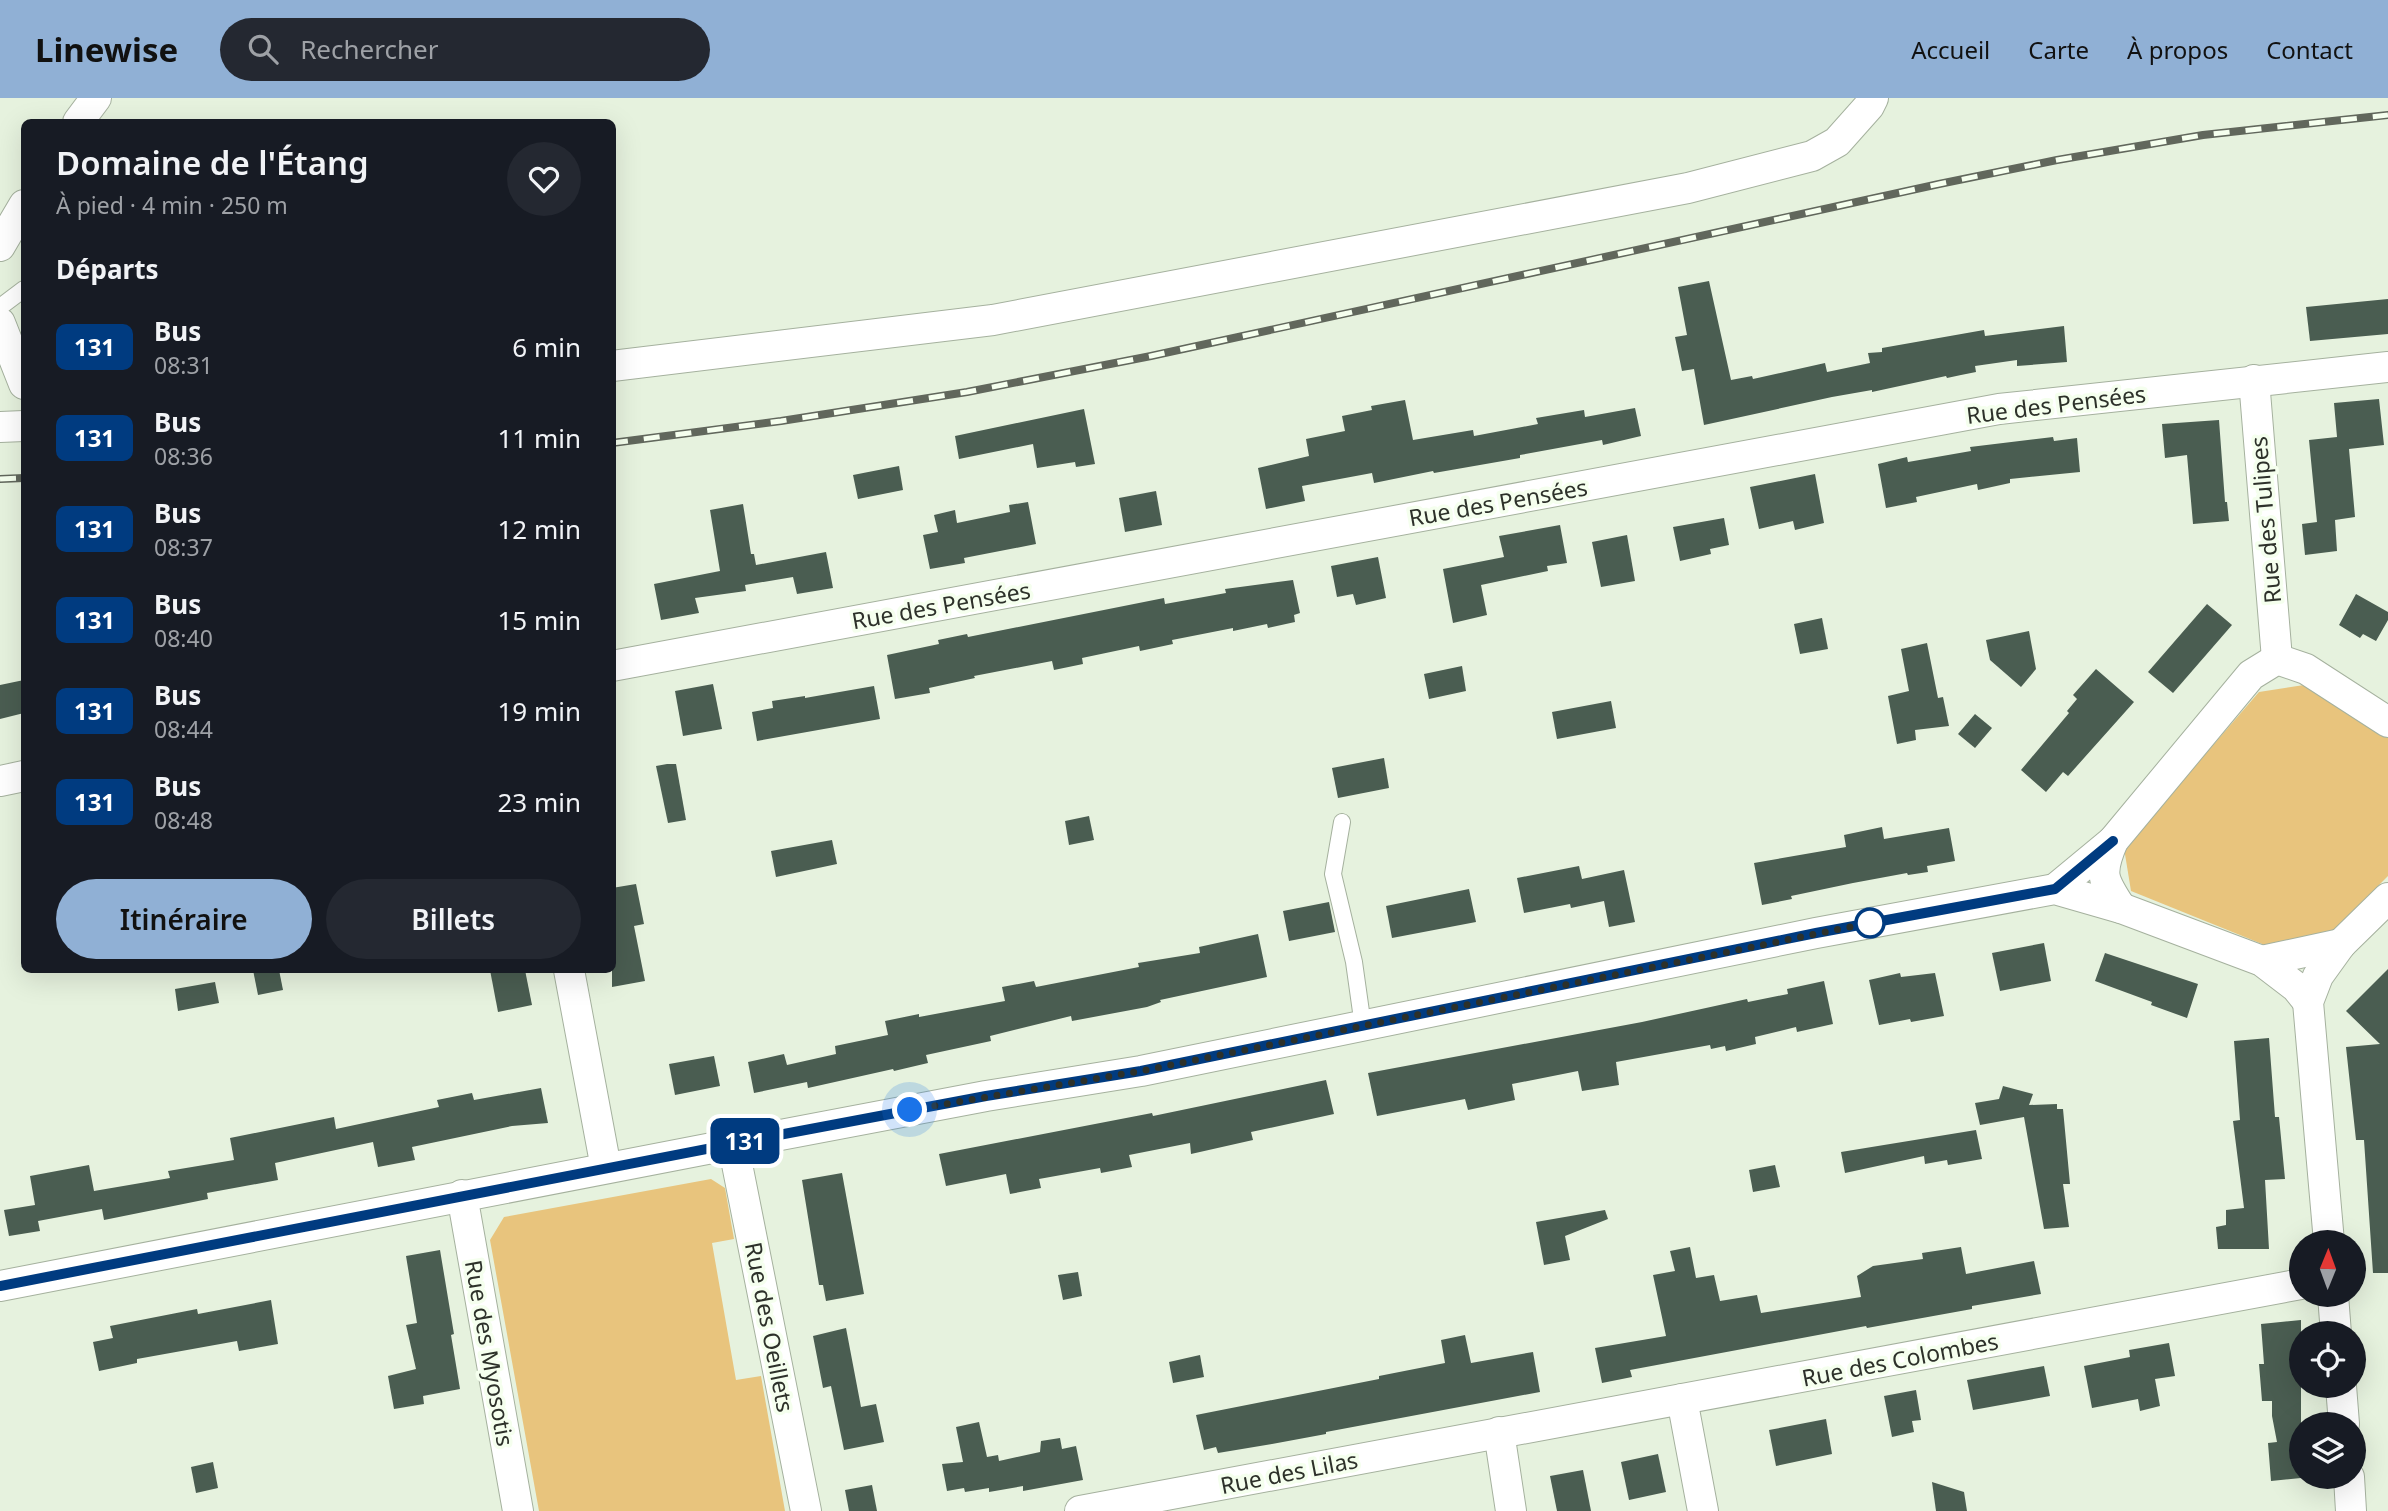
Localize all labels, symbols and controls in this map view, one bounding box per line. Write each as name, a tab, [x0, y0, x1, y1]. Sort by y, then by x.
search box	[220, 18, 710, 81]
text: Linewise	[35, 27, 178, 72]
icon: search	[244, 30, 282, 68]
text: Rechercher	[300, 31, 438, 67]
text: Accueil	[1911, 33, 1990, 66]
text: Carte	[2028, 33, 2089, 66]
text: À propos	[2127, 33, 2228, 66]
text: Contact	[2266, 33, 2353, 66]
text: Domaine de l'Étang	[56, 140, 369, 185]
button: heart	[507, 142, 581, 216]
text: À pied · 4 min · 250 m	[56, 189, 288, 221]
text: Départs	[56, 251, 159, 287]
text: Bus	[154, 313, 201, 349]
text: 6 min	[512, 329, 581, 365]
text: 131	[74, 330, 115, 363]
text: 08:31	[154, 349, 213, 381]
street label: Rue des Pensées	[1964, 377, 2148, 431]
text: Bus	[154, 404, 201, 440]
text: 11 min	[497, 420, 581, 456]
text: 131	[74, 421, 115, 454]
street label: Rue des Tulipes	[2242, 435, 2288, 605]
text: 08:36	[154, 440, 213, 472]
street label: Rue des Pensées	[1406, 471, 1590, 533]
text: Bus	[154, 495, 201, 531]
text: 12 min	[497, 511, 581, 547]
text: 131	[74, 512, 115, 545]
text: 08:37	[154, 531, 213, 563]
street label: Rue des Pensées	[849, 574, 1033, 636]
text: Bus	[154, 586, 201, 622]
text: 15 min	[497, 602, 581, 638]
text: 131	[74, 603, 115, 636]
text: 08:40	[154, 622, 213, 654]
text: Bus	[154, 677, 201, 713]
text: 19 min	[497, 693, 581, 729]
text: 131	[74, 694, 115, 727]
text: 08:44	[154, 713, 213, 745]
text: Bus	[154, 768, 201, 804]
text: 23 min	[497, 784, 581, 820]
text: 131	[74, 785, 115, 818]
text: 08:48	[154, 804, 213, 836]
button: Itinéraire	[56, 879, 312, 959]
button: Billets	[326, 879, 581, 959]
unlabelled marker	[1855, 908, 1885, 938]
your location	[892, 1092, 927, 1127]
line badge: 131	[705, 1118, 785, 1164]
text: 131	[724, 1124, 766, 1157]
north arrow	[2289, 1230, 2366, 1307]
map controls	[2289, 1230, 2366, 1489]
street label: Rue des Oeillets	[738, 1239, 802, 1415]
street label: Rue des Myosotis	[458, 1258, 522, 1448]
button: locate	[2289, 1321, 2366, 1398]
street label: Rue des Colombes	[1799, 1324, 2001, 1394]
button: layers	[2289, 1412, 2366, 1489]
street label: Rue des Lilas	[1218, 1443, 1360, 1501]

